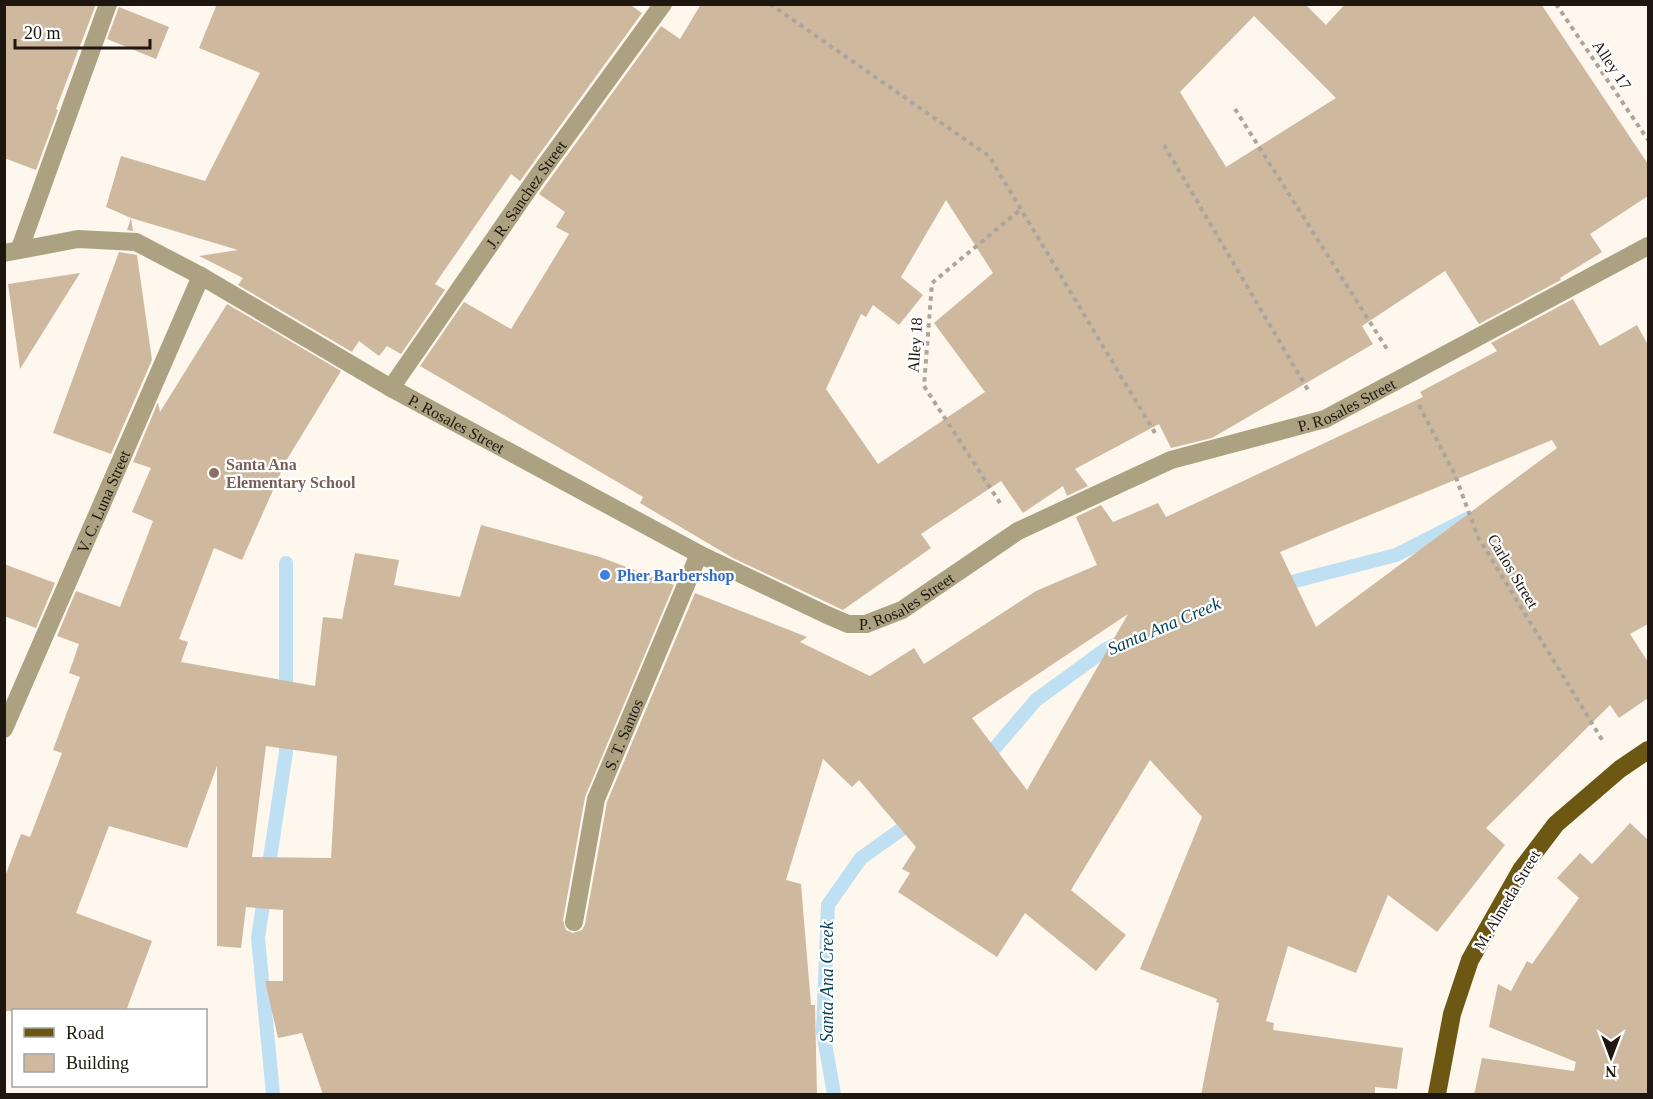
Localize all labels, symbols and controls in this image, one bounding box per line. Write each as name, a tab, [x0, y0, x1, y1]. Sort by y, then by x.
scale bar	[15, 12, 150, 50]
text: 20 m	[24, 23, 61, 43]
street label: Alley 17	[1589, 37, 1635, 93]
street label: J. R. Sanchez Street	[482, 137, 570, 251]
street label: Alley 18	[905, 317, 926, 373]
street label: P. Rosales Street	[1296, 374, 1399, 434]
street label: P. Rosales Street	[406, 391, 508, 456]
street label: V. C. Luna Street	[73, 447, 133, 556]
place label: Santa Ana Elementary School	[226, 456, 356, 492]
marker: Santa Ana Elementary School	[207, 466, 221, 480]
street label: Carlos Street	[1484, 531, 1542, 611]
place label: Pher Barbershop	[617, 567, 735, 585]
marker: Pher Barbershop	[598, 568, 612, 582]
street label: P. Rosales Street	[859, 569, 957, 633]
water label: Santa Ana Creek	[1104, 593, 1225, 659]
street label: S. T. Santos	[601, 696, 646, 773]
street label: M. Almeda Street	[1471, 847, 1544, 953]
water label: Santa Ana Creek	[817, 921, 837, 1042]
legend	[12, 1009, 207, 1087]
text: Road	[66, 1023, 104, 1043]
north arrow	[1581, 1027, 1641, 1087]
text: Building	[66, 1053, 129, 1073]
text: N	[1605, 1063, 1617, 1080]

